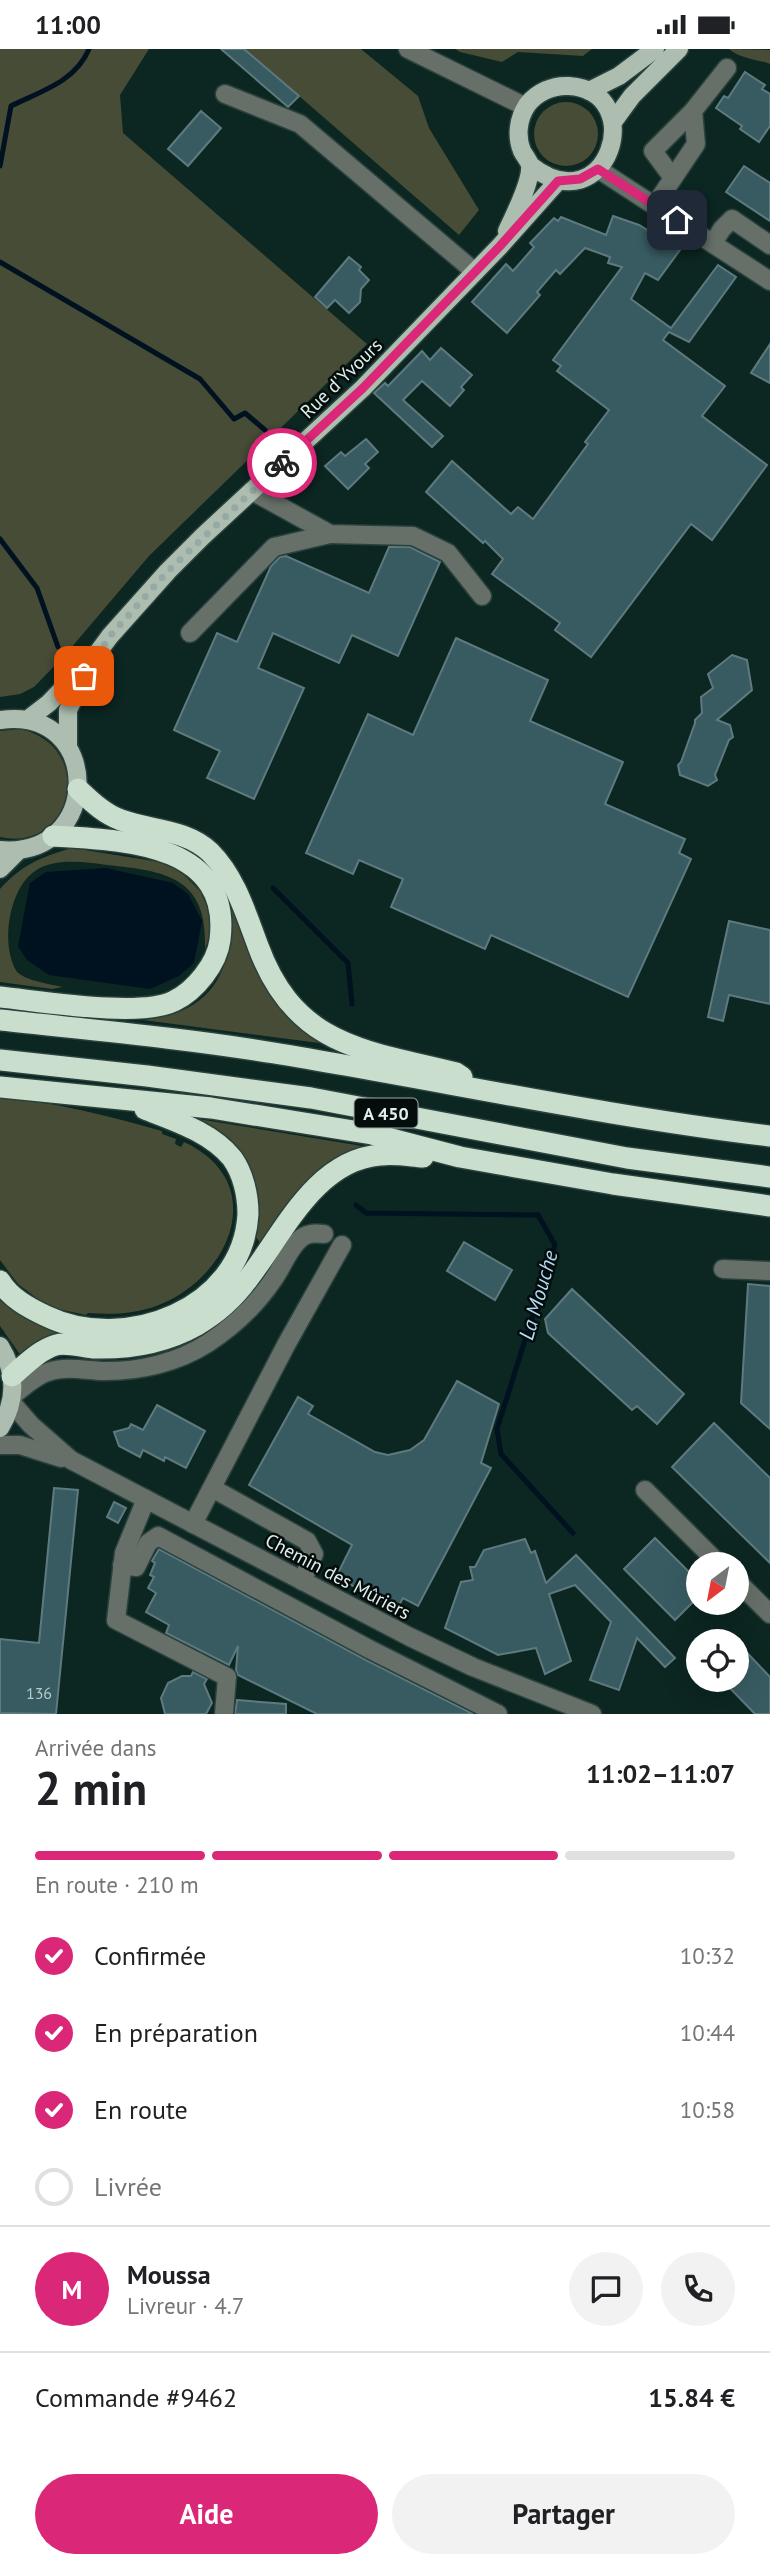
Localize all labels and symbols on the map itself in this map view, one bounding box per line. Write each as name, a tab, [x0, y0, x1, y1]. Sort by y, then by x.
pin	[647, 190, 707, 250]
street label: Rue d'Yvours	[295, 333, 387, 423]
courier	[247, 428, 317, 498]
pin	[54, 646, 114, 706]
road number: A 450	[354, 1099, 418, 1127]
water label: La Mouche	[512, 1247, 564, 1343]
street label: Chemin des Mûriers	[261, 1528, 415, 1624]
north arrow	[686, 1552, 749, 1615]
house number: 136	[26, 1683, 52, 1703]

